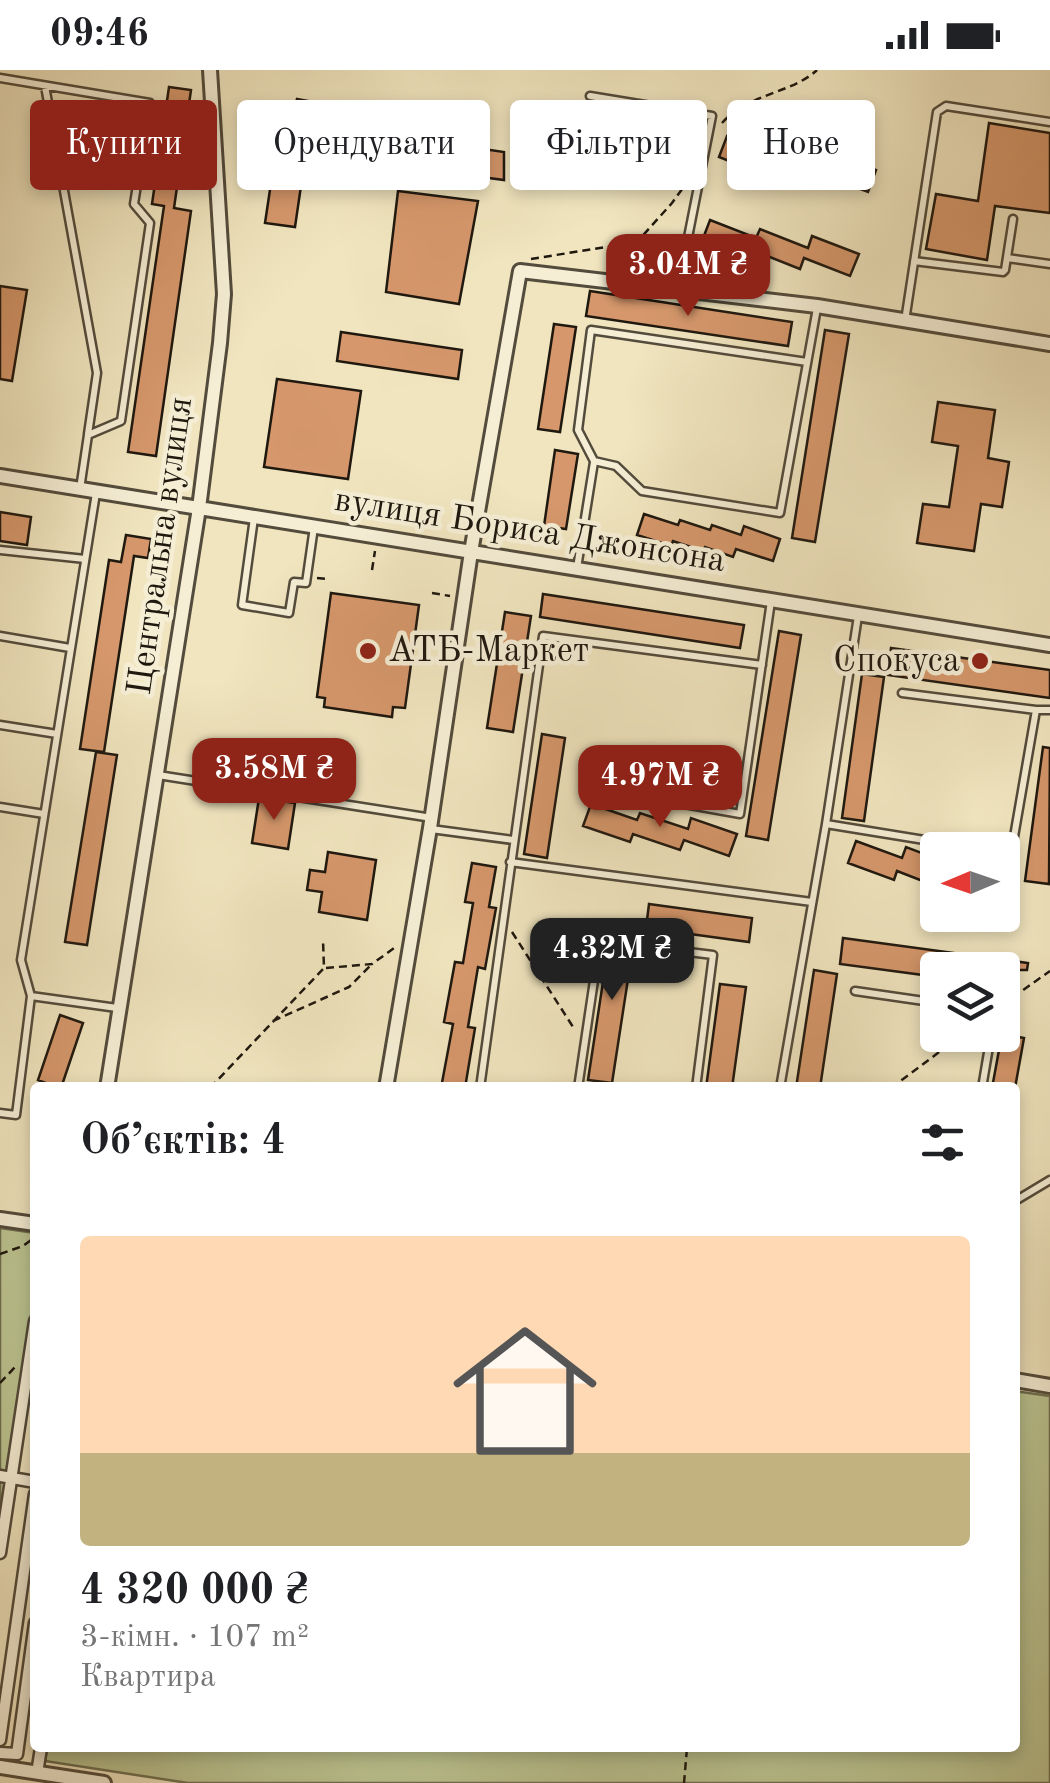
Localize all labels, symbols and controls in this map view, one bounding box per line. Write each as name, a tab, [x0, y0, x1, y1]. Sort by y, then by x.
text: 09:46	[50, 16, 149, 54]
chip: Купити	[30, 100, 217, 190]
chip: Орендувати	[237, 100, 490, 190]
chip: Фільтри	[510, 100, 707, 190]
chip: Нове	[727, 100, 875, 190]
pin: 3.04M ₴	[596, 234, 780, 319]
text: 3.04M ₴	[628, 250, 748, 282]
street label: Центральна вулиця	[123, 395, 199, 697]
street label: вулиця Бориса Джонсона	[332, 483, 728, 579]
place label: АТБ-Маркет	[388, 634, 589, 669]
marker: АТБ-Маркет	[357, 640, 379, 662]
place label: Спокуса	[833, 644, 960, 679]
marker: Спокуса	[969, 650, 991, 672]
pin: 3.58M ₴	[182, 738, 366, 823]
pin: 4.97M ₴	[568, 745, 752, 830]
text: 3.58M ₴	[214, 754, 334, 786]
text: 4.97M ₴	[600, 761, 720, 793]
north arrow	[920, 832, 1020, 932]
map controls	[920, 832, 1020, 1052]
pin: 4.32M ₴	[520, 918, 704, 1003]
text: 4.32M ₴	[552, 934, 672, 966]
button: layers	[920, 952, 1020, 1052]
icon: filters	[915, 1115, 970, 1170]
text: Об’єктів: 4	[80, 1121, 286, 1163]
icon: home	[435, 1301, 615, 1481]
text: 4 320 000 ₴	[80, 1571, 309, 1613]
text: 3-кімн. · 107 m²	[80, 1622, 309, 1654]
text: Квартира	[80, 1662, 216, 1694]

